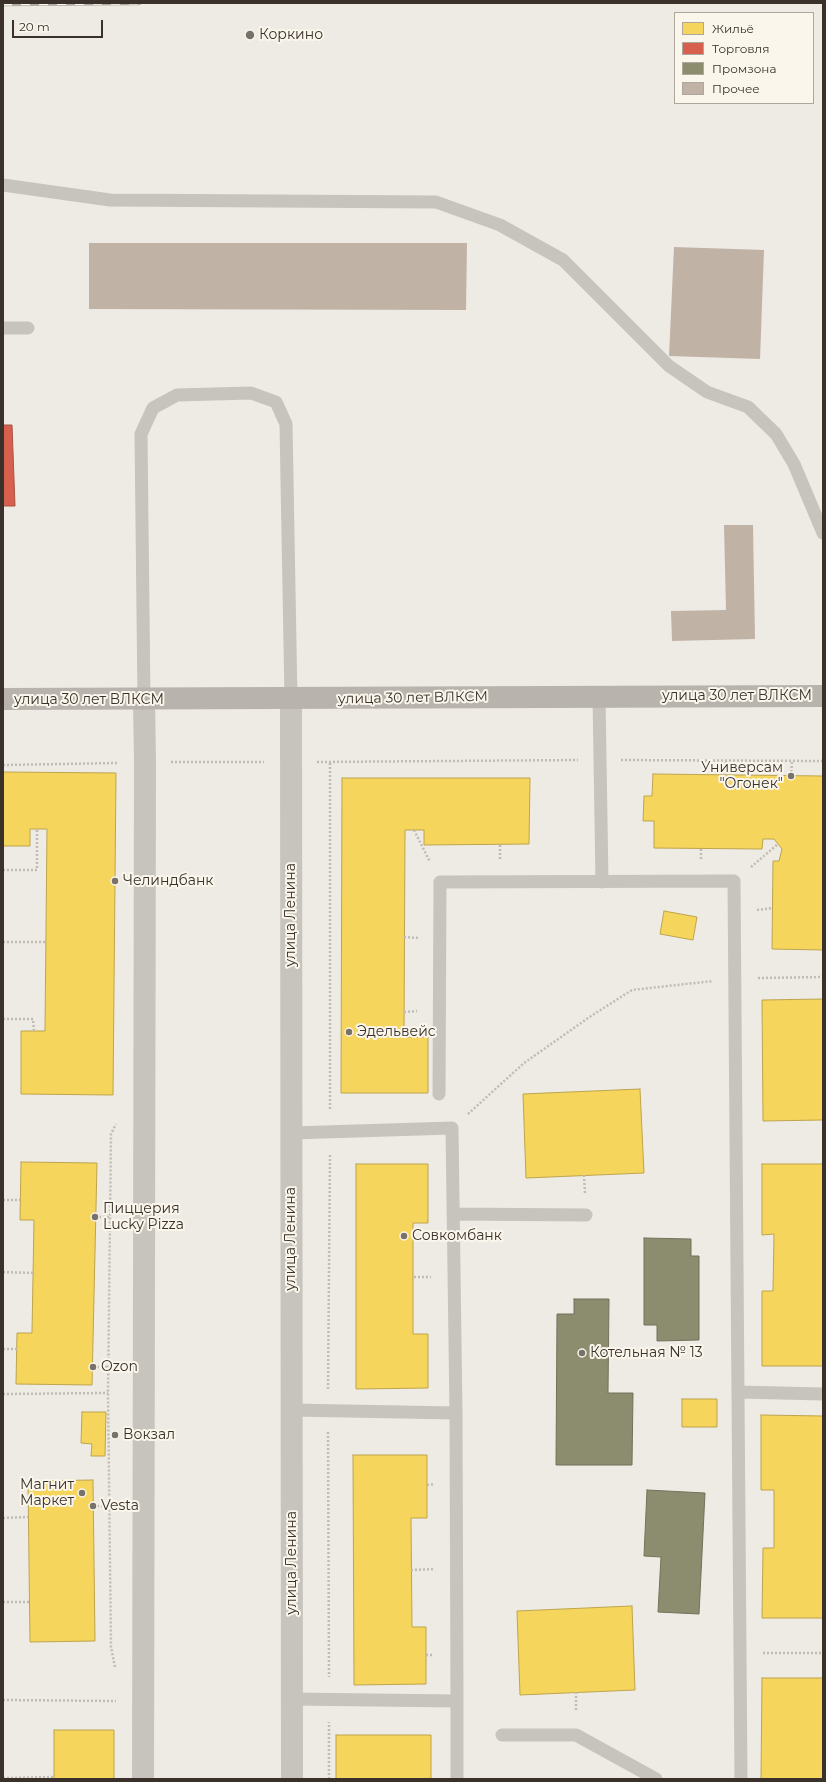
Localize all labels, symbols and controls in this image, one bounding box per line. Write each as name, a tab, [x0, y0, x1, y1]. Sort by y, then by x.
scale bar	[14, 12, 105, 38]
legend	[674, 12, 814, 104]
text: 20 m	[19, 19, 50, 34]
text: Жильё	[712, 21, 754, 36]
place label: Коркино	[259, 27, 323, 43]
marker: Коркино	[244, 29, 256, 41]
text: Торговля	[712, 41, 769, 56]
text: Промзона	[712, 61, 776, 76]
text: Прочее	[712, 81, 760, 96]
street label: улица 30 лет ВЛКСМ	[338, 688, 488, 708]
street label: улица 30 лет ВЛКСМ	[662, 688, 812, 704]
street label: улица 30 лет ВЛКСМ	[14, 692, 164, 708]
place label: Универсам "Огонек"	[701, 760, 783, 792]
marker: Универсам "Огонек"	[786, 771, 796, 781]
street label: улица Ленина	[283, 863, 299, 967]
place label: Челиндбанк	[123, 873, 213, 889]
marker: Челиндбанк	[110, 876, 120, 886]
place label: Эдельвейс	[357, 1024, 436, 1040]
marker: Эдельвейс	[344, 1027, 354, 1037]
street label: улица Ленина	[283, 1187, 299, 1291]
place label: Пиццерия Lucky Pizza	[103, 1201, 184, 1234]
marker: Пиццерия Lucky Pizza	[90, 1212, 100, 1222]
place label: Совкомбанк	[412, 1228, 502, 1244]
marker: Совкомбанк	[399, 1231, 409, 1241]
place label: Котельная № 13	[590, 1345, 703, 1361]
marker: Котельная № 13	[577, 1348, 587, 1358]
place label: Ozon	[101, 1359, 138, 1375]
marker: Ozon	[88, 1362, 98, 1372]
place label: Вокзал	[123, 1427, 175, 1443]
marker: Вокзал	[110, 1430, 120, 1440]
place label: Магнит Маркет	[20, 1477, 74, 1510]
marker: Магнит Маркет	[77, 1488, 87, 1498]
place label: Vesta	[101, 1498, 139, 1514]
marker: Vesta	[88, 1501, 98, 1511]
street label: улица Ленина	[284, 1511, 300, 1615]

